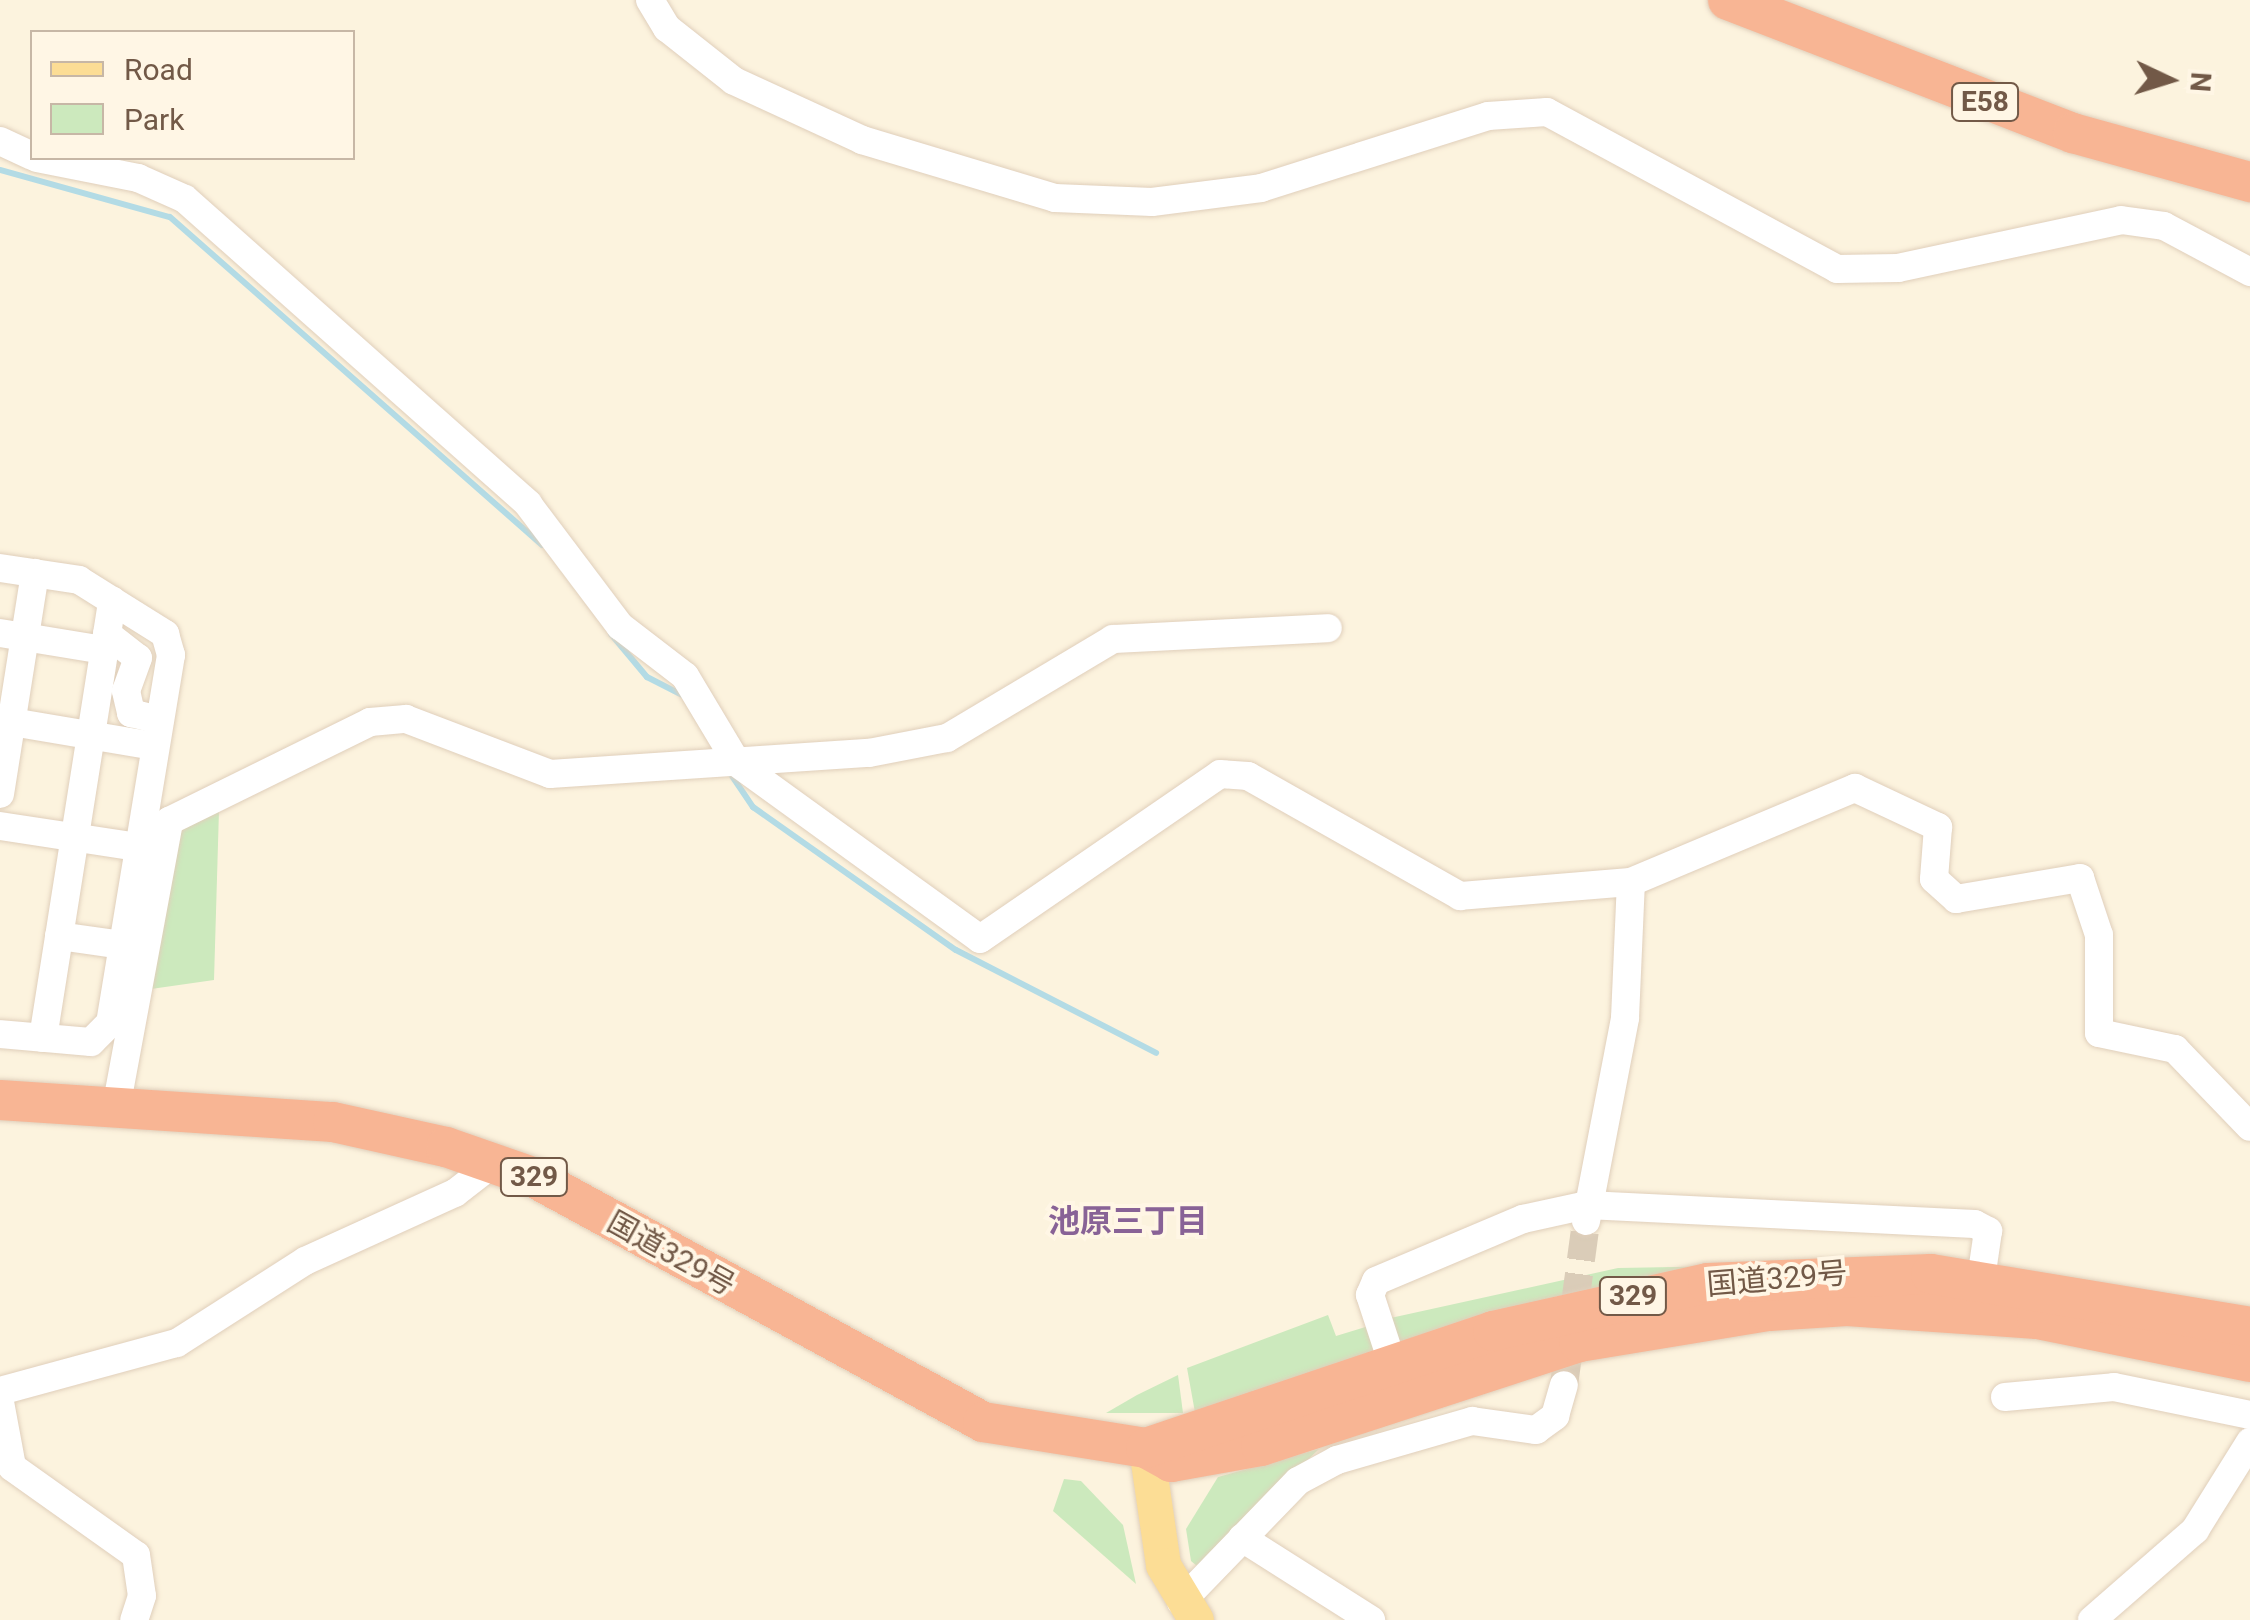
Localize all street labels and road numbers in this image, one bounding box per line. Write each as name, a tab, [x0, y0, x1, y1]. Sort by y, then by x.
road number: E58	[1950, 79, 2020, 125]
road number: 329	[499, 1154, 569, 1200]
street label: 国道329号	[601, 1204, 741, 1304]
street label: 国道329号	[1705, 1255, 1849, 1303]
road number: 329	[1598, 1273, 1668, 1319]

